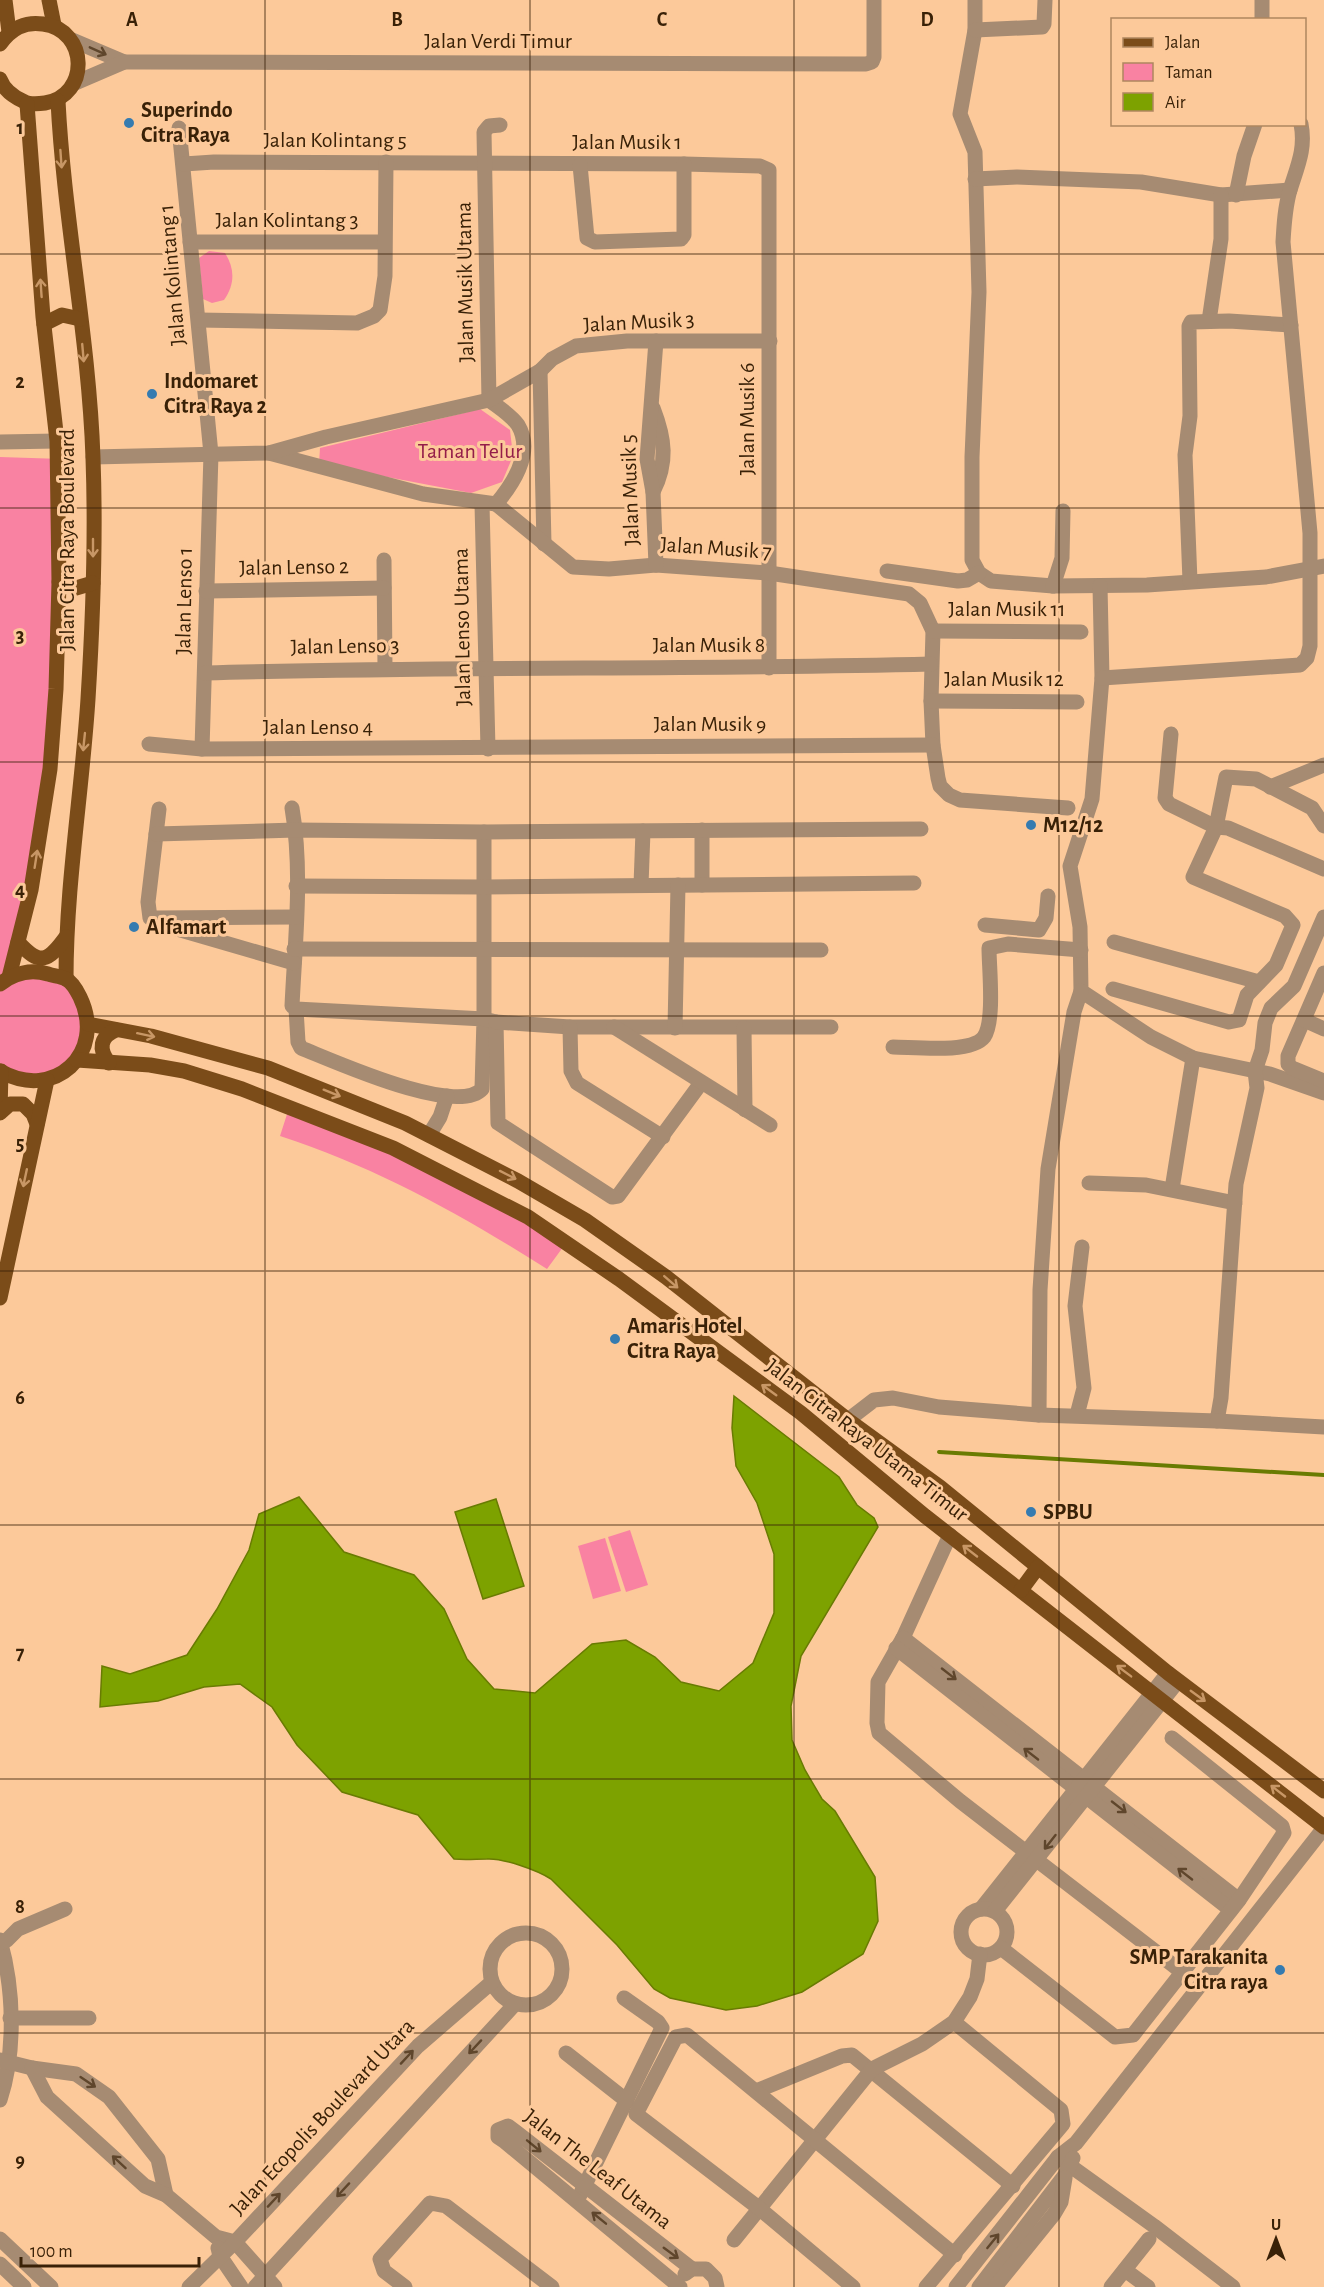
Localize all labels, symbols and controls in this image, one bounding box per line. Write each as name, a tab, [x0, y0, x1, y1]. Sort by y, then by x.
text: A	[126, 10, 138, 30]
text: B	[391, 10, 403, 30]
text: C	[657, 10, 668, 30]
text: D	[920, 10, 934, 30]
legend	[1111, 18, 1306, 126]
street label: Jalan Verdi Timur	[424, 30, 572, 52]
text: Jalan	[1165, 34, 1200, 52]
one-way arrow	[88, 46, 107, 57]
text: Taman	[1165, 64, 1213, 82]
text: Air	[1165, 94, 1186, 112]
place label: Superindo Citra Raya	[141, 99, 233, 147]
marker: Superindo Citra Raya	[122, 116, 136, 130]
text: 1	[16, 118, 24, 138]
street label: Jalan Kolintang 5	[263, 129, 407, 151]
street label: Jalan Musik 1	[572, 131, 682, 153]
one-way arrow	[56, 149, 67, 169]
street label: Jalan Musik Utama	[453, 201, 477, 363]
street label: Jalan Kolintang 1	[155, 204, 189, 346]
street label: Jalan Kolintang 3	[215, 209, 359, 231]
one-way arrow	[35, 279, 46, 299]
street label: Jalan Musik 3	[583, 308, 695, 336]
one-way arrow	[78, 343, 89, 363]
street label: Jalan Musik 6	[736, 363, 758, 475]
place label: Indomaret Citra Raya 2	[164, 370, 267, 418]
text: 2	[15, 372, 25, 392]
marker: Indomaret Citra Raya 2	[145, 387, 159, 401]
street label: Jalan Citra Raya Boulevard	[56, 429, 78, 651]
street label: Jalan Musik 5	[617, 434, 643, 546]
park label: Taman Telur	[418, 440, 522, 462]
street label: Jalan Musik 7	[660, 533, 772, 563]
one-way arrow	[87, 537, 99, 557]
street label: Jalan Lenso 1	[172, 547, 196, 655]
street label: Jalan Lenso Utama	[450, 548, 474, 706]
street label: Jalan Lenso 2	[239, 555, 349, 579]
street label: Jalan Musik 11	[948, 598, 1066, 620]
text: 3	[16, 626, 24, 646]
street label: Jalan Lenso 3	[290, 634, 400, 658]
street label: Jalan Musik 8	[653, 634, 765, 656]
street label: Jalan Musik 12	[944, 668, 1064, 690]
street label: Jalan Musik 9	[654, 713, 766, 735]
street label: Jalan Lenso 4	[263, 716, 373, 738]
one-way arrow	[78, 732, 89, 752]
place label: M12/12	[1043, 814, 1103, 836]
marker: M12/12	[1024, 818, 1038, 832]
one-way arrow	[31, 849, 42, 869]
text: 4	[15, 880, 25, 900]
place label: Alfamart	[146, 916, 227, 938]
marker: Alfamart	[127, 920, 141, 934]
one-way arrow	[136, 1030, 155, 1042]
one-way arrow	[322, 1088, 340, 1099]
text: 5	[16, 1134, 24, 1154]
one-way arrow	[19, 1169, 31, 1188]
one-way arrow	[499, 1170, 517, 1182]
one-way arrow	[663, 1275, 678, 1289]
place label: Amaris Hotel Citra Raya	[627, 1315, 743, 1363]
marker: Amaris Hotel Citra Raya	[608, 1332, 622, 1346]
street label: Jalan Citra Raya Utama Timur	[762, 1354, 972, 1526]
one-way arrow	[761, 1384, 778, 1396]
text: 6	[15, 1388, 25, 1408]
place label: SPBU	[1043, 1501, 1093, 1523]
marker: SPBU	[1024, 1505, 1038, 1519]
one-way arrow	[963, 1544, 979, 1557]
text: 7	[16, 1643, 25, 1663]
one-way arrow	[1116, 1665, 1132, 1678]
one-way arrow	[941, 1667, 957, 1680]
one-way arrow	[1190, 1690, 1206, 1702]
one-way arrow	[1024, 1748, 1040, 1761]
one-way arrow	[1270, 1784, 1286, 1797]
one-way arrow	[1111, 1801, 1127, 1813]
one-way arrow	[1044, 1834, 1057, 1850]
one-way arrow	[1177, 1868, 1193, 1881]
text: 8	[15, 1897, 25, 1917]
place label: SMP Tarakanita Citra raya	[1129, 1946, 1268, 1994]
marker: SMP Tarakanita Citra raya	[1273, 1963, 1287, 1977]
street label: Jalan Ecopolis Boulevard Utara	[226, 2015, 418, 2219]
one-way arrow	[469, 2039, 483, 2054]
one-way arrow	[400, 2050, 414, 2065]
one-way arrow	[79, 2076, 95, 2088]
street label: Jalan The Leaf Utama	[520, 2105, 676, 2233]
one-way arrow	[526, 2140, 542, 2153]
text: 9	[15, 2151, 25, 2171]
one-way arrow	[112, 2155, 127, 2169]
one-way arrow	[336, 2183, 350, 2198]
one-way arrow	[267, 2192, 282, 2207]
north arrow	[1246, 2209, 1306, 2269]
one-way arrow	[592, 2211, 607, 2225]
text: U	[1271, 2217, 1281, 2233]
scale bar	[21, 2230, 200, 2268]
one-way arrow	[986, 2233, 999, 2249]
text: 100 m	[30, 2243, 73, 2261]
one-way arrow	[662, 2247, 678, 2259]

